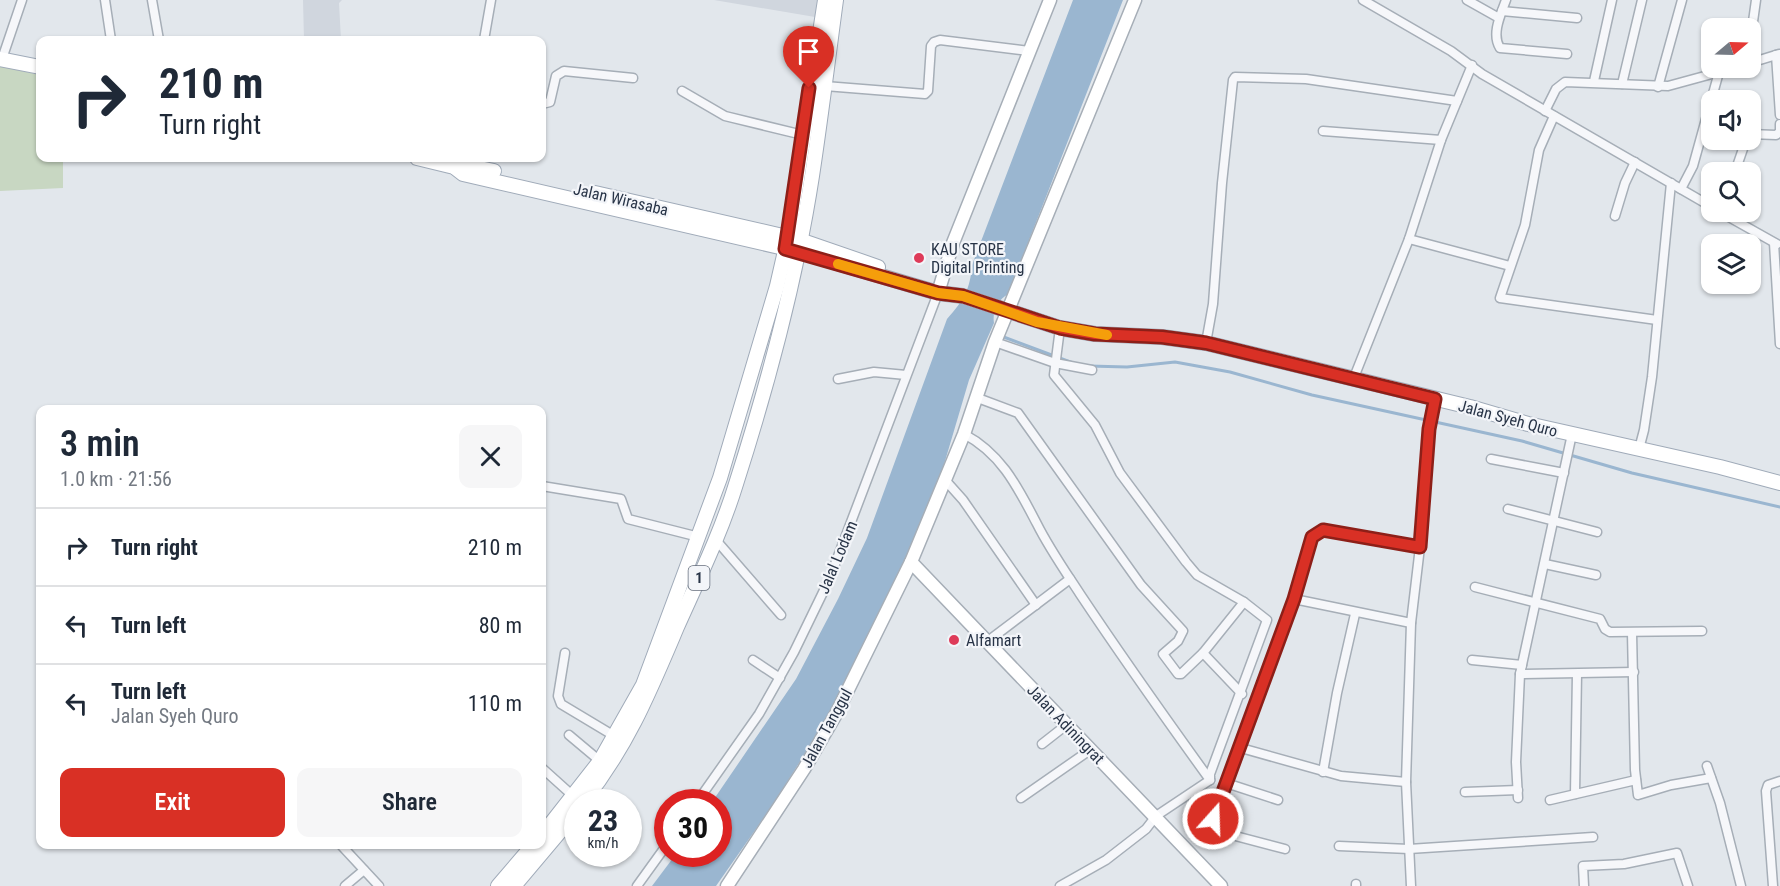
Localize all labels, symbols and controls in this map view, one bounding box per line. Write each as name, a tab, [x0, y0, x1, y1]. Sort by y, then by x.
north arrow	[1701, 18, 1761, 78]
map controls	[1701, 18, 1761, 294]
pin	[783, 26, 834, 88]
icon: arrive	[792, 35, 825, 68]
text: 210 m	[159, 59, 264, 108]
icon: right	[60, 60, 138, 138]
button: sound	[1701, 90, 1761, 150]
text: Turn right	[159, 109, 261, 141]
button: search	[1701, 162, 1761, 222]
street label: Jalan Wirasaba	[572, 179, 670, 220]
button: layers	[1701, 234, 1761, 294]
place label: KAU STORE Digital Printing	[931, 240, 1024, 277]
marker: KAU STORE Digital Printing	[912, 251, 926, 265]
street label: Jalan Syeh Quro	[1456, 396, 1560, 441]
text: 3 min	[60, 423, 140, 465]
button: close	[459, 425, 522, 488]
text: 1.0 km · 21:56	[60, 467, 172, 491]
street label: Jalal Lodam	[814, 518, 861, 597]
icon: right	[60, 531, 93, 564]
text: Turn right	[111, 535, 198, 560]
text: 210 m	[468, 535, 522, 560]
road number: 1	[688, 566, 710, 590]
icon: left	[60, 609, 93, 642]
text: Turn left	[111, 613, 186, 638]
text: 80 m	[479, 613, 522, 638]
place label: Alfamart	[966, 631, 1022, 650]
marker: Alfamart	[947, 633, 961, 647]
text: Turn left	[111, 679, 186, 704]
street label: Jalan Adiningrat	[1023, 681, 1108, 768]
street label: Jalan Tanggul	[797, 685, 856, 771]
icon: left	[60, 687, 93, 720]
text: 110 m	[468, 691, 522, 716]
text: Jalan Syeh Quro	[111, 704, 239, 728]
button: Exit	[60, 768, 285, 837]
button: Share	[297, 768, 522, 837]
position arrow	[1181, 787, 1245, 851]
speed limit sign: 30	[654, 789, 732, 867]
text: 23	[588, 803, 618, 838]
text: km/h	[588, 834, 618, 852]

